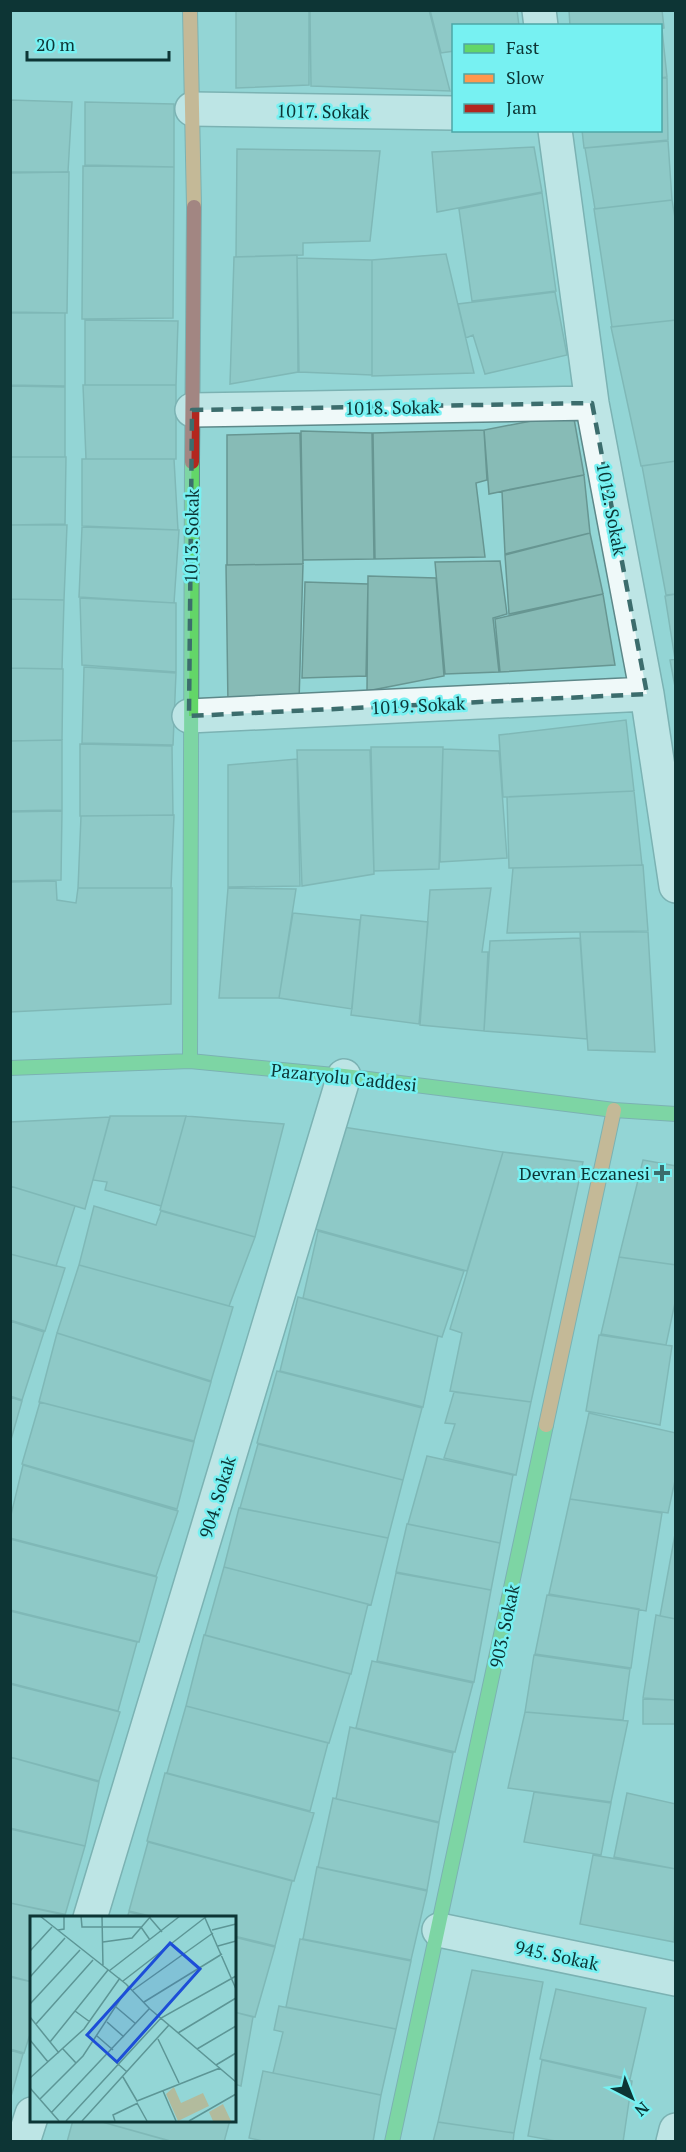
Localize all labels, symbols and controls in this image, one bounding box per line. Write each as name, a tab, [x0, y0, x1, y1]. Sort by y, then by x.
scale bar	[27, 24, 170, 62]
legend	[452, 24, 662, 132]
text: 20 m	[36, 32, 76, 56]
text: Fast	[506, 35, 540, 59]
text: Slow	[506, 65, 545, 89]
text: Jam	[506, 95, 537, 119]
street label: 1017. Sokak	[277, 98, 370, 124]
street label: 1018. Sokak	[345, 394, 440, 420]
street label: 1012. Sokak	[591, 460, 633, 558]
street label: 1013. Sokak	[178, 488, 204, 583]
street label: 1019. Sokak	[370, 691, 466, 719]
street label: Pazaryolu Caddesi	[270, 1057, 418, 1097]
place label: Devran Eczanesi	[519, 1161, 650, 1185]
marker: Devran Eczanesi	[655, 1166, 669, 1180]
street label: 904. Sokak	[193, 1452, 241, 1541]
street label: 903. Sokak	[483, 1581, 525, 1670]
inset map	[30, 1916, 236, 2122]
street label: 945. Sokak	[513, 1934, 602, 1976]
north arrow	[602, 2068, 662, 2128]
text: N	[630, 2097, 654, 2121]

